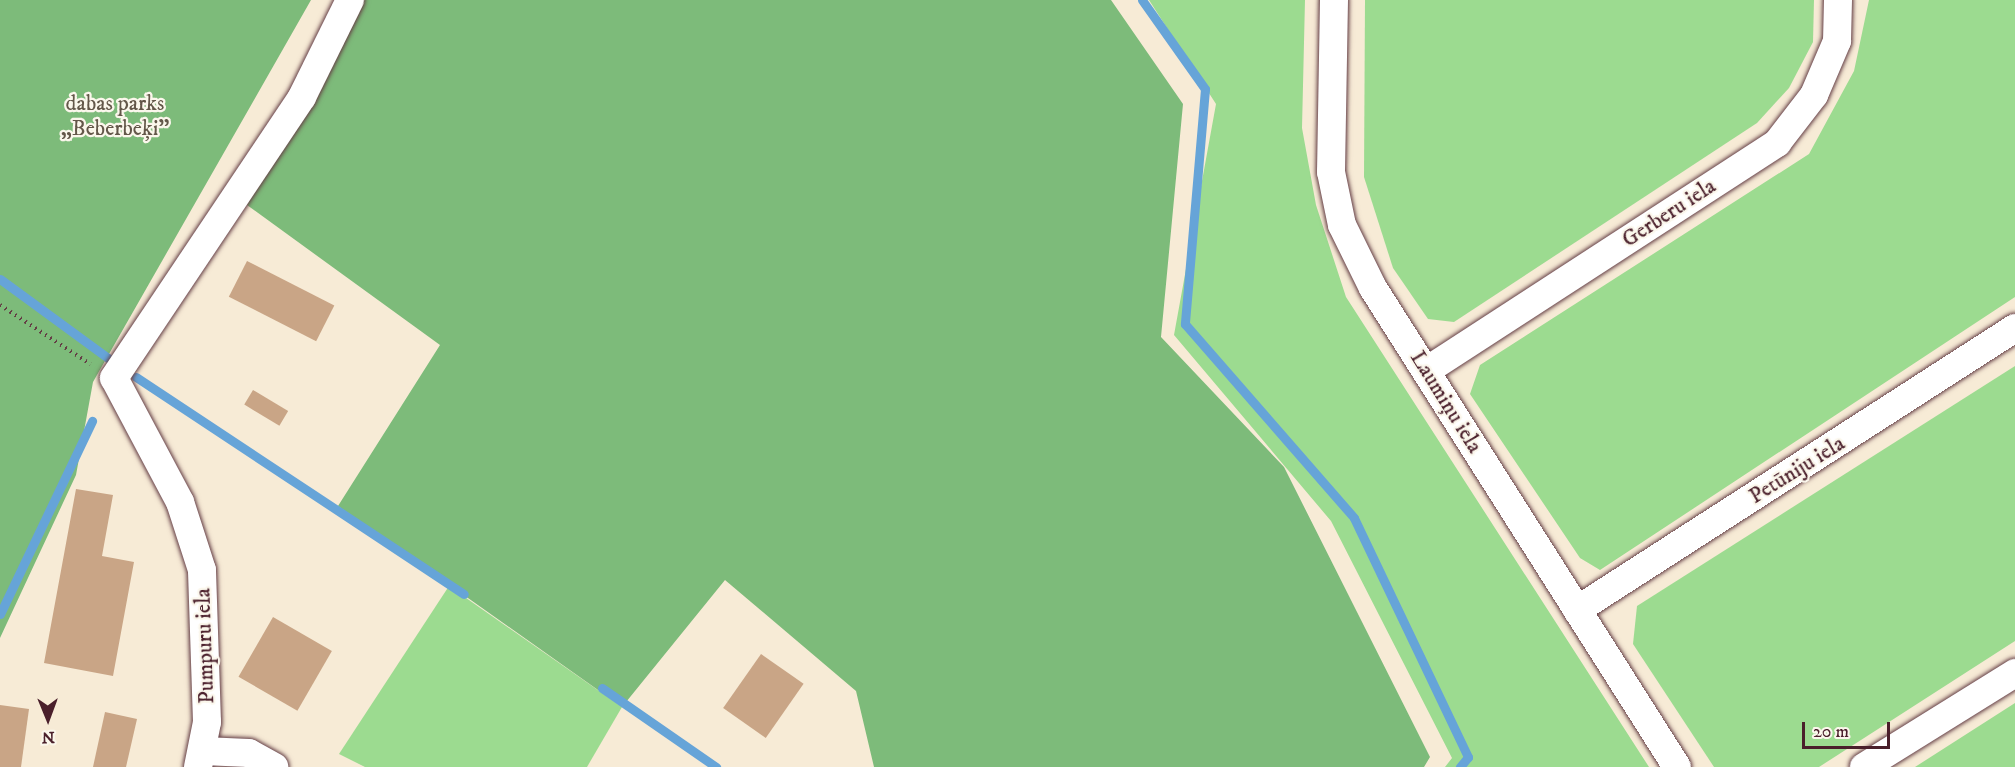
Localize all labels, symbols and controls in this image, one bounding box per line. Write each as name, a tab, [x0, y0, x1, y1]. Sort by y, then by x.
park label: dabas parks „Beberbeķi”	[61, 90, 169, 142]
street label: Gerberu iela	[1617, 173, 1721, 253]
street label: Laumiņu iela	[1404, 346, 1488, 458]
street label: Petūniju iela	[1744, 430, 1850, 510]
street label: Pumpuru iela	[190, 588, 220, 704]
north arrow	[18, 689, 78, 749]
scale bar	[1805, 710, 1894, 748]
text: 20 m	[1813, 721, 1849, 743]
text: N	[42, 727, 55, 747]

